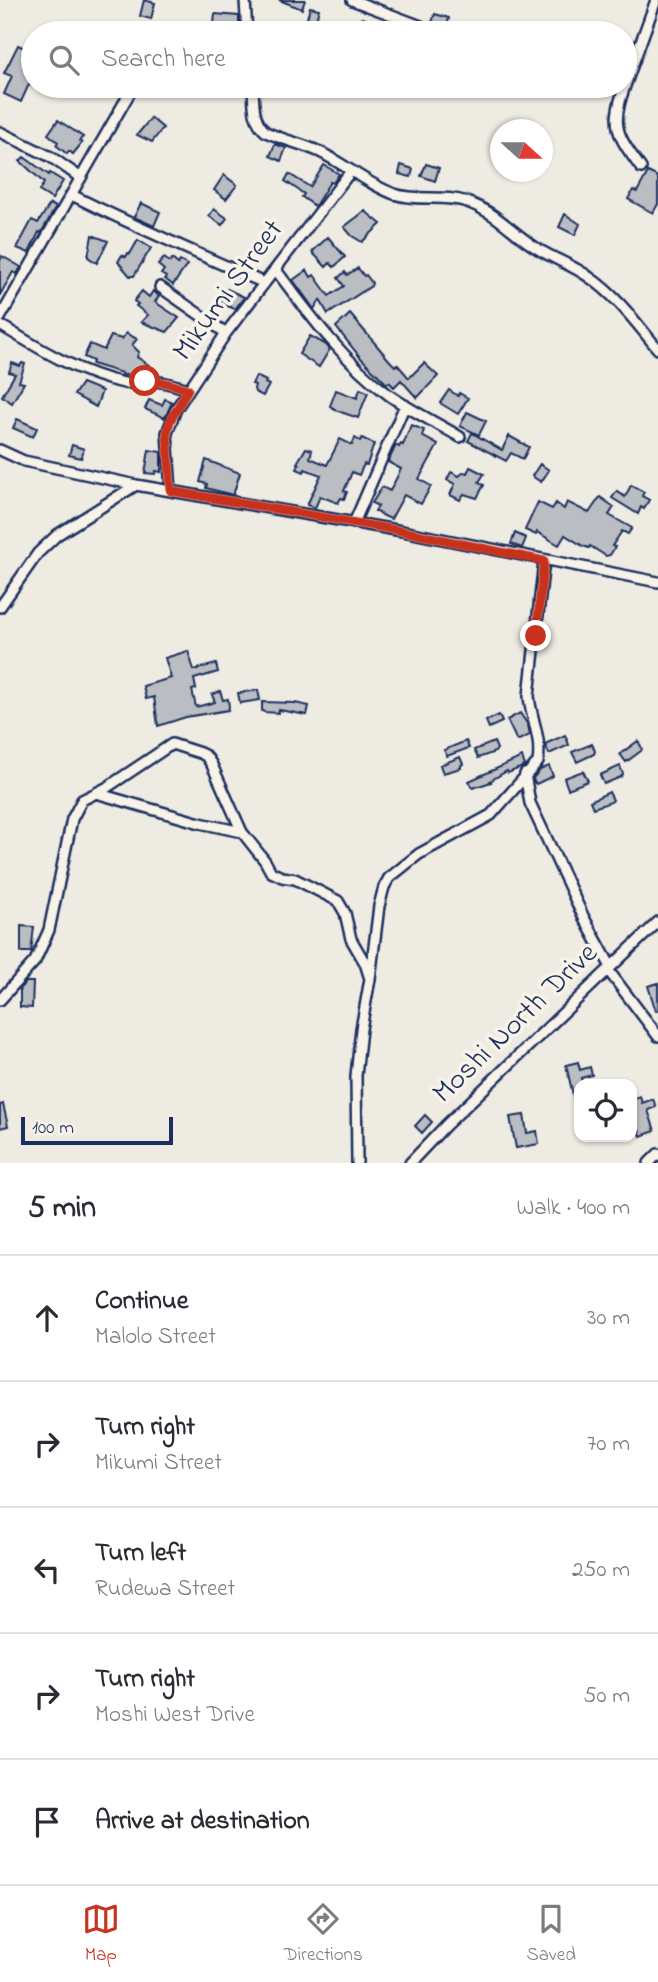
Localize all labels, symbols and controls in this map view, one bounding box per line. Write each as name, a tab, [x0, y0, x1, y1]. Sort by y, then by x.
search box	[21, 21, 637, 98]
icon: search	[45, 41, 83, 79]
text: Search here	[101, 41, 226, 79]
north arrow	[490, 119, 553, 182]
street label: Mikumi Street	[163, 211, 295, 371]
route start	[129, 365, 160, 396]
route end	[520, 620, 551, 651]
street label: Moshi North Drive	[423, 933, 609, 1115]
map controls	[574, 1079, 637, 1142]
button: locate	[574, 1079, 637, 1142]
scale bar	[21, 1114, 173, 1146]
text: 100 m	[32, 1115, 74, 1142]
text: 5 min	[28, 1187, 96, 1231]
text: Walk · 400 m	[516, 1192, 630, 1225]
text: Continue	[95, 1283, 188, 1321]
icon: ahead	[28, 1299, 66, 1337]
text: 30 m	[587, 1302, 630, 1335]
text: Malolo Street	[95, 1321, 216, 1354]
text: Turn right	[95, 1409, 195, 1447]
icon: right	[28, 1425, 66, 1463]
text: 70 m	[587, 1428, 630, 1461]
text: Mikumi Street	[95, 1447, 222, 1480]
text: Turn left	[95, 1535, 186, 1573]
icon: left	[28, 1551, 66, 1589]
text: 250 m	[572, 1554, 630, 1587]
text: Rudewa Street	[95, 1573, 235, 1606]
text: Turn right	[95, 1661, 195, 1699]
icon: right	[28, 1677, 66, 1715]
text: 50 m	[583, 1680, 630, 1713]
text: Moshi West Drive	[95, 1699, 255, 1732]
icon: arrive	[28, 1803, 66, 1841]
text: Arrive at destination	[95, 1803, 310, 1841]
tab: Map	[82, 1900, 120, 1969]
tab: Directions	[284, 1900, 363, 1969]
tab: Saved	[527, 1900, 576, 1969]

